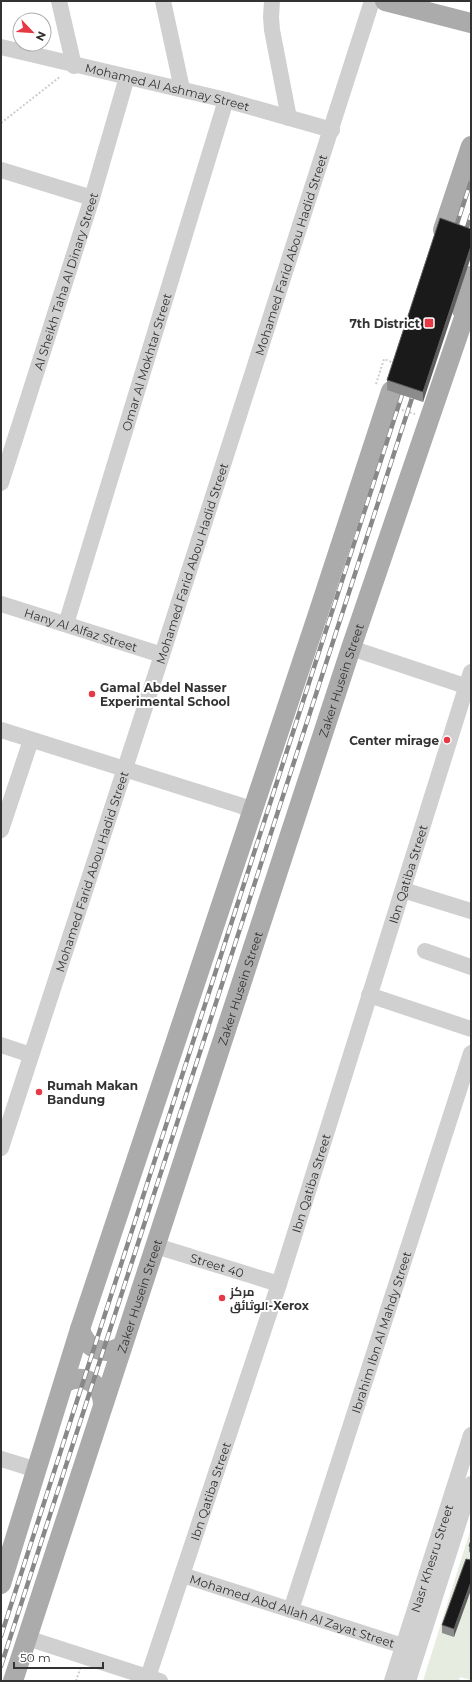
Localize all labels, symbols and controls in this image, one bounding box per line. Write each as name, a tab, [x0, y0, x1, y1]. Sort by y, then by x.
north arrow	[12, 12, 52, 52]
text: N	[33, 29, 49, 43]
street label: Mohamed Al Ashmay Street	[84, 60, 251, 114]
street label: Mohamed Farid Abou Hadid Street	[251, 152, 330, 357]
street label: Al Sheikh Taha Al Dinary Street	[30, 190, 101, 372]
street label: Omar Al Mokhtar Street	[118, 291, 174, 433]
place label: 7th District	[349, 316, 421, 331]
marker: 7th District	[423, 317, 435, 329]
street label: Mohamed Farid Abou Hadid Street	[152, 461, 231, 666]
street label: Hany Al Alfaz Street	[23, 604, 140, 654]
street label: Zaker Husein Street	[315, 621, 366, 739]
place label: Gamal Abdel Nasser Experimental School	[100, 680, 230, 709]
marker: Gamal Abdel Nasser Experimental School	[87, 689, 97, 699]
place label: Center mirage	[349, 733, 439, 748]
marker: Center mirage	[442, 735, 452, 745]
street label: Mohamed Farid Abou Hadid Street	[52, 769, 131, 974]
street label: Ibn Qatiba Street	[385, 822, 430, 925]
street label: Zaker Husein Street	[214, 929, 265, 1047]
place label: Rumah Makan Bandung	[47, 1078, 138, 1107]
marker: Rumah Makan Bandung	[34, 1087, 44, 1097]
street label: Ibn Qatiba Street	[288, 1132, 333, 1234]
street label: Zaker Husein Street	[113, 1237, 165, 1355]
street label: Ibrahim Ibn Al Mahdy Street	[348, 1249, 414, 1415]
street label: Street 40	[188, 1250, 246, 1280]
place label: مركز الوثائق-Xerox	[229, 1284, 310, 1314]
marker: مركز الوثائق-Xerox	[217, 1293, 227, 1303]
street label: Ibn Qatiba Street	[187, 1440, 233, 1542]
street label: Nasr Khesru Street	[407, 1502, 456, 1614]
street label: Mohamed Abd Allah Al Zayat Street	[188, 1571, 397, 1650]
scale bar	[14, 1644, 103, 1670]
text: 50 m	[20, 1650, 51, 1665]

